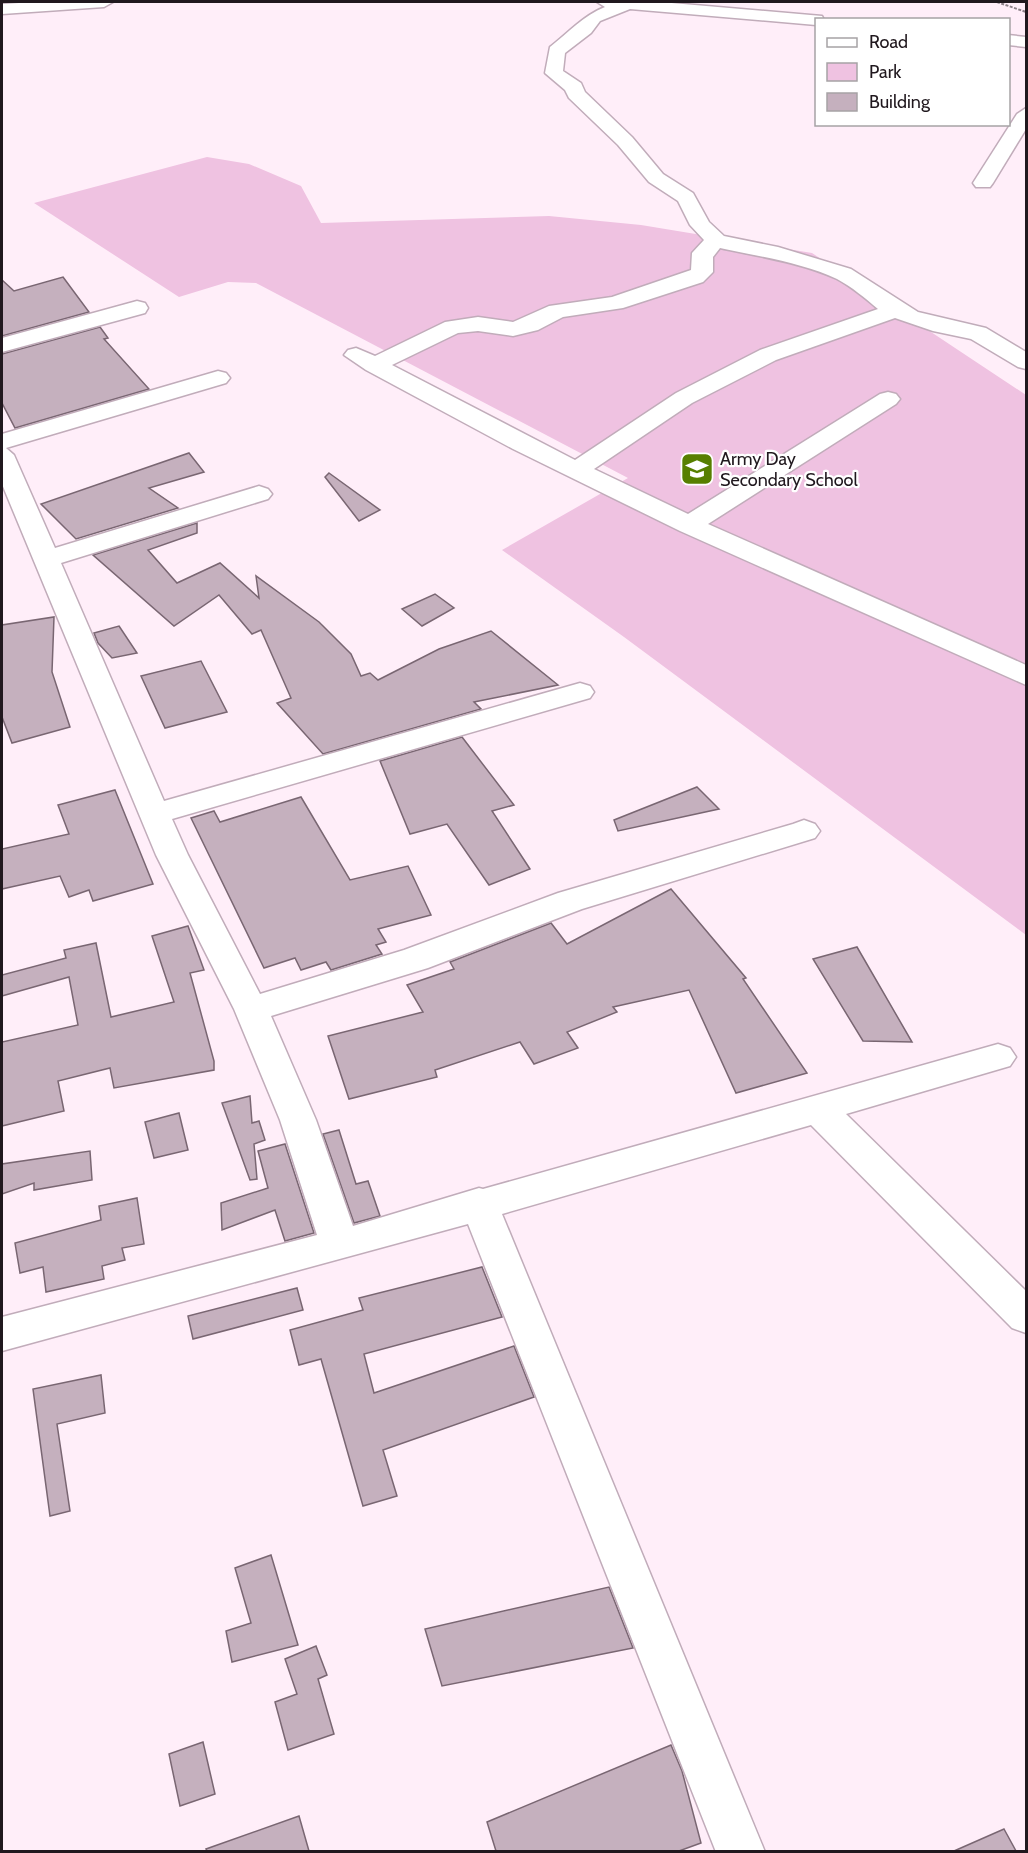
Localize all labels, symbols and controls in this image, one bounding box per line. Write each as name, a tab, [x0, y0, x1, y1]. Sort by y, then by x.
legend	[815, 18, 1010, 126]
text: Road	[869, 31, 908, 53]
text: Park	[869, 61, 902, 83]
text: Building	[869, 91, 931, 113]
place label: Army Day Secondary School	[720, 448, 858, 491]
school or university icon: Army Day Secondary School	[679, 451, 715, 487]

